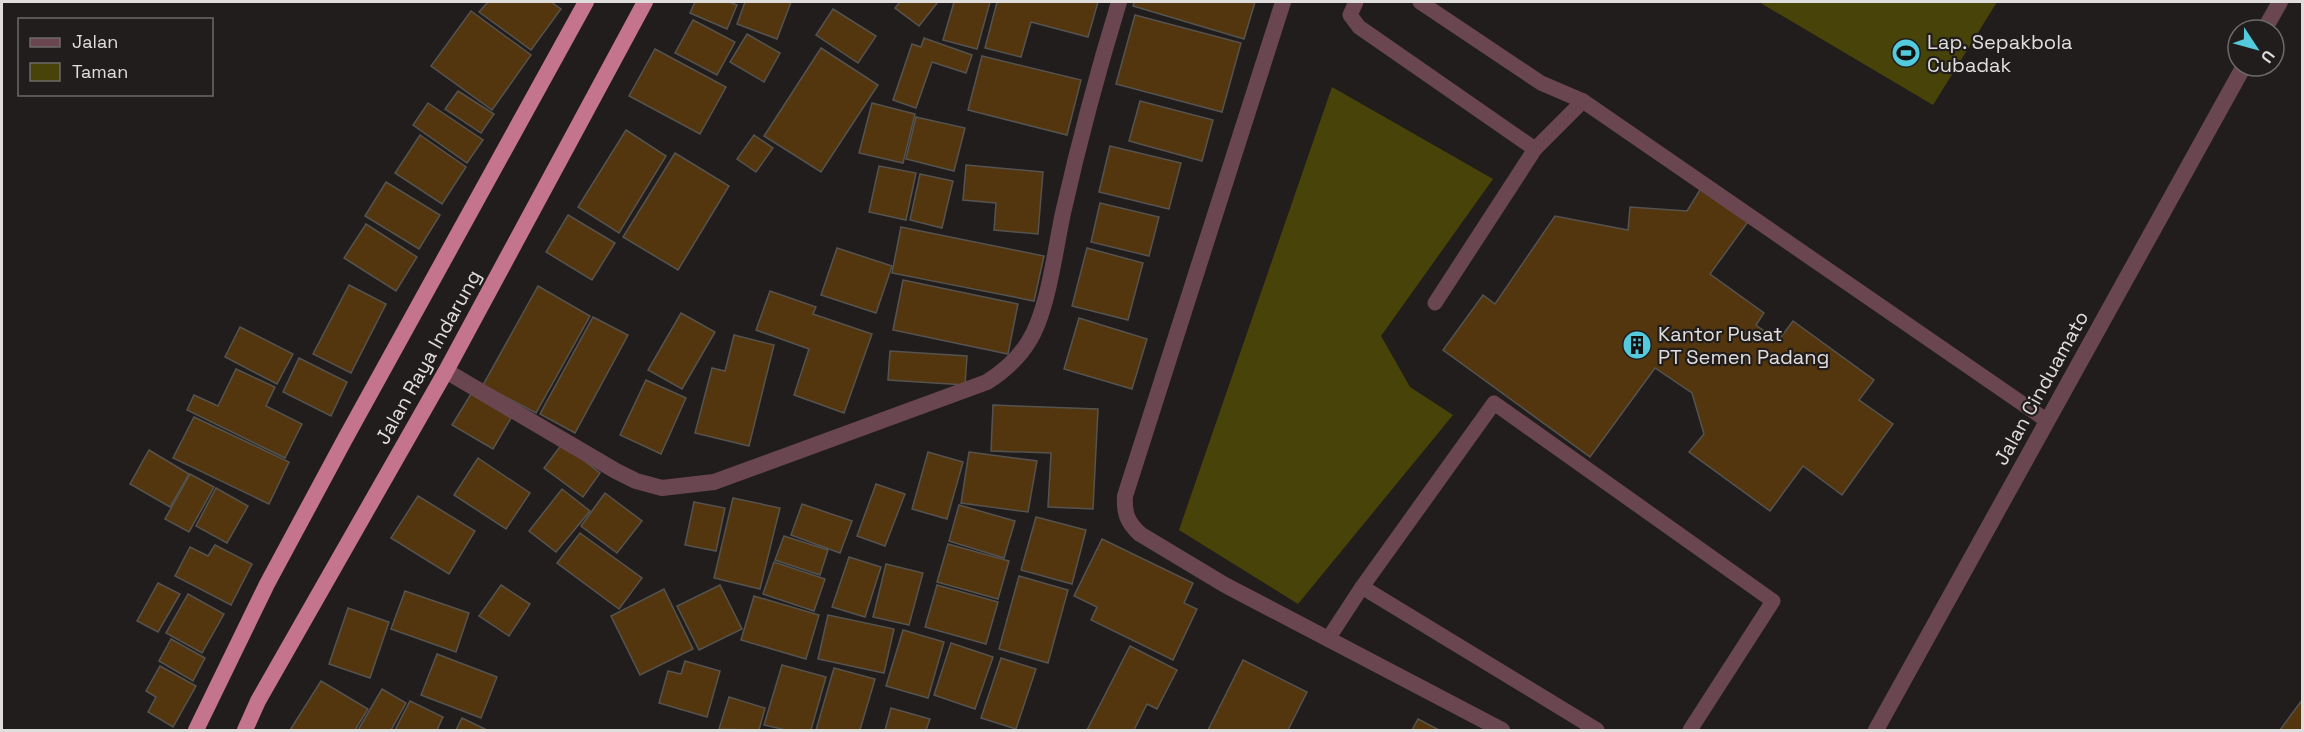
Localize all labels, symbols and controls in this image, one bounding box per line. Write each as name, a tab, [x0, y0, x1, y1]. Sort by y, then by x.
legend	[18, 18, 213, 96]
north arrow	[2226, 18, 2286, 78]
place label: Lap. Sepakbola Cubadak	[1927, 29, 2073, 78]
text: Jalan	[72, 30, 118, 53]
sports icon: Lap. Sepakbola Cubadak	[1890, 37, 1922, 69]
text: U	[2256, 46, 2279, 67]
text: Taman	[72, 60, 128, 83]
street label: Jalan Raya Indarung	[369, 265, 487, 449]
street label: Jalan Cinduamato	[1988, 306, 2094, 470]
place label: Kantor Pusat PT Semen Padang	[1658, 321, 1829, 370]
building icon: Kantor Pusat PT Semen Padang	[1621, 329, 1653, 361]

